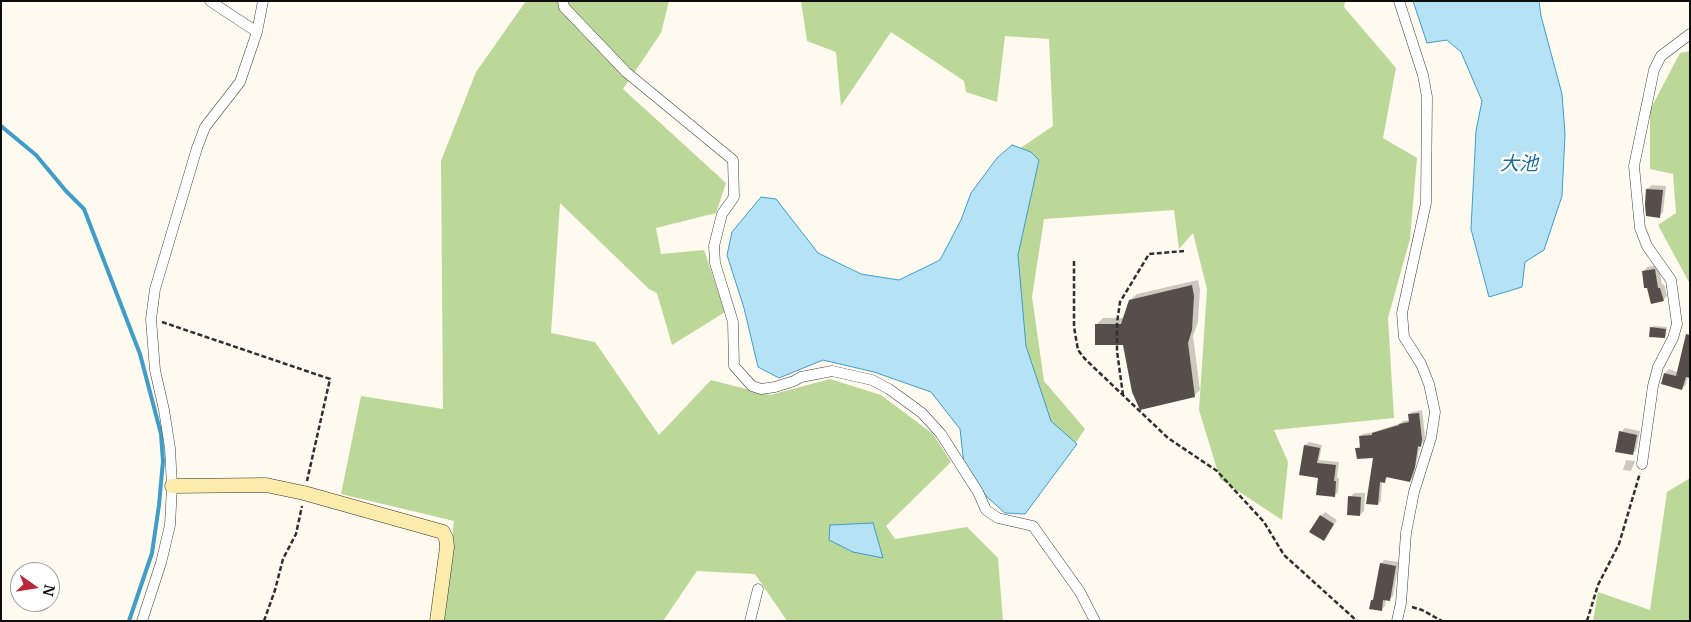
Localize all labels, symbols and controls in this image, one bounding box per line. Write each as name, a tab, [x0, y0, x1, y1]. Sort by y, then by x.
water label: 大池	[1500, 154, 1538, 176]
north arrow	[10, 562, 60, 612]
text: N	[39, 583, 59, 598]

